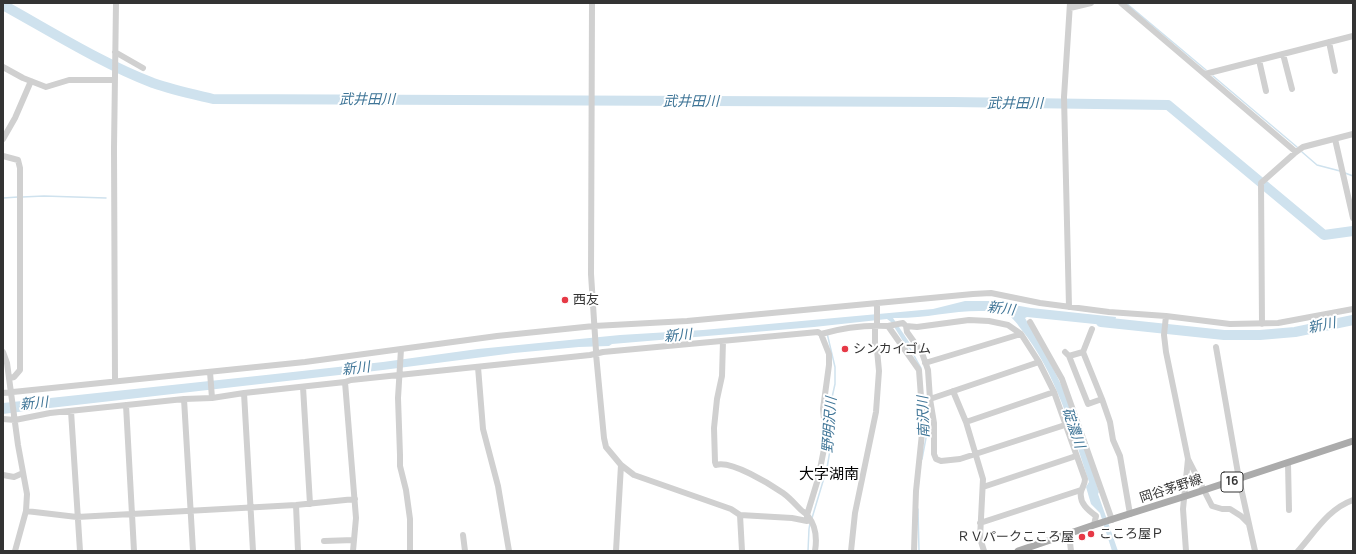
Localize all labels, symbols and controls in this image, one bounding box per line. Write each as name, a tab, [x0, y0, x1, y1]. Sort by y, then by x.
water label: 武井田川	[339, 92, 395, 108]
water label: 武井田川	[663, 94, 719, 110]
water label: 武井田川	[987, 96, 1043, 112]
place label: 西友	[573, 292, 599, 308]
marker: 西友	[560, 295, 570, 305]
water label: 新川	[986, 299, 1016, 319]
water label: 新川	[1307, 315, 1337, 337]
water label: 新川	[663, 326, 693, 346]
place label: シンカイゴム	[853, 341, 931, 357]
marker: シンカイゴム	[840, 344, 850, 354]
water label: 新川	[341, 359, 371, 379]
water label: 新川	[19, 394, 49, 414]
water label: 野明沢川	[820, 396, 840, 454]
water label: 南沢川	[915, 396, 933, 438]
water label: 碇濃川	[1058, 405, 1088, 451]
district label: 大字湖南	[799, 466, 859, 484]
street label: 岡谷茅野線	[1138, 472, 1204, 506]
road number: 16	[1221, 472, 1243, 492]
place label: こころ屋Ｐ	[1099, 526, 1164, 542]
place label: ＲＶパークこころ屋	[957, 529, 1074, 545]
marker: こころ屋Ｐ	[1086, 529, 1096, 539]
marker: ＲＶパークこころ屋	[1077, 532, 1087, 542]

